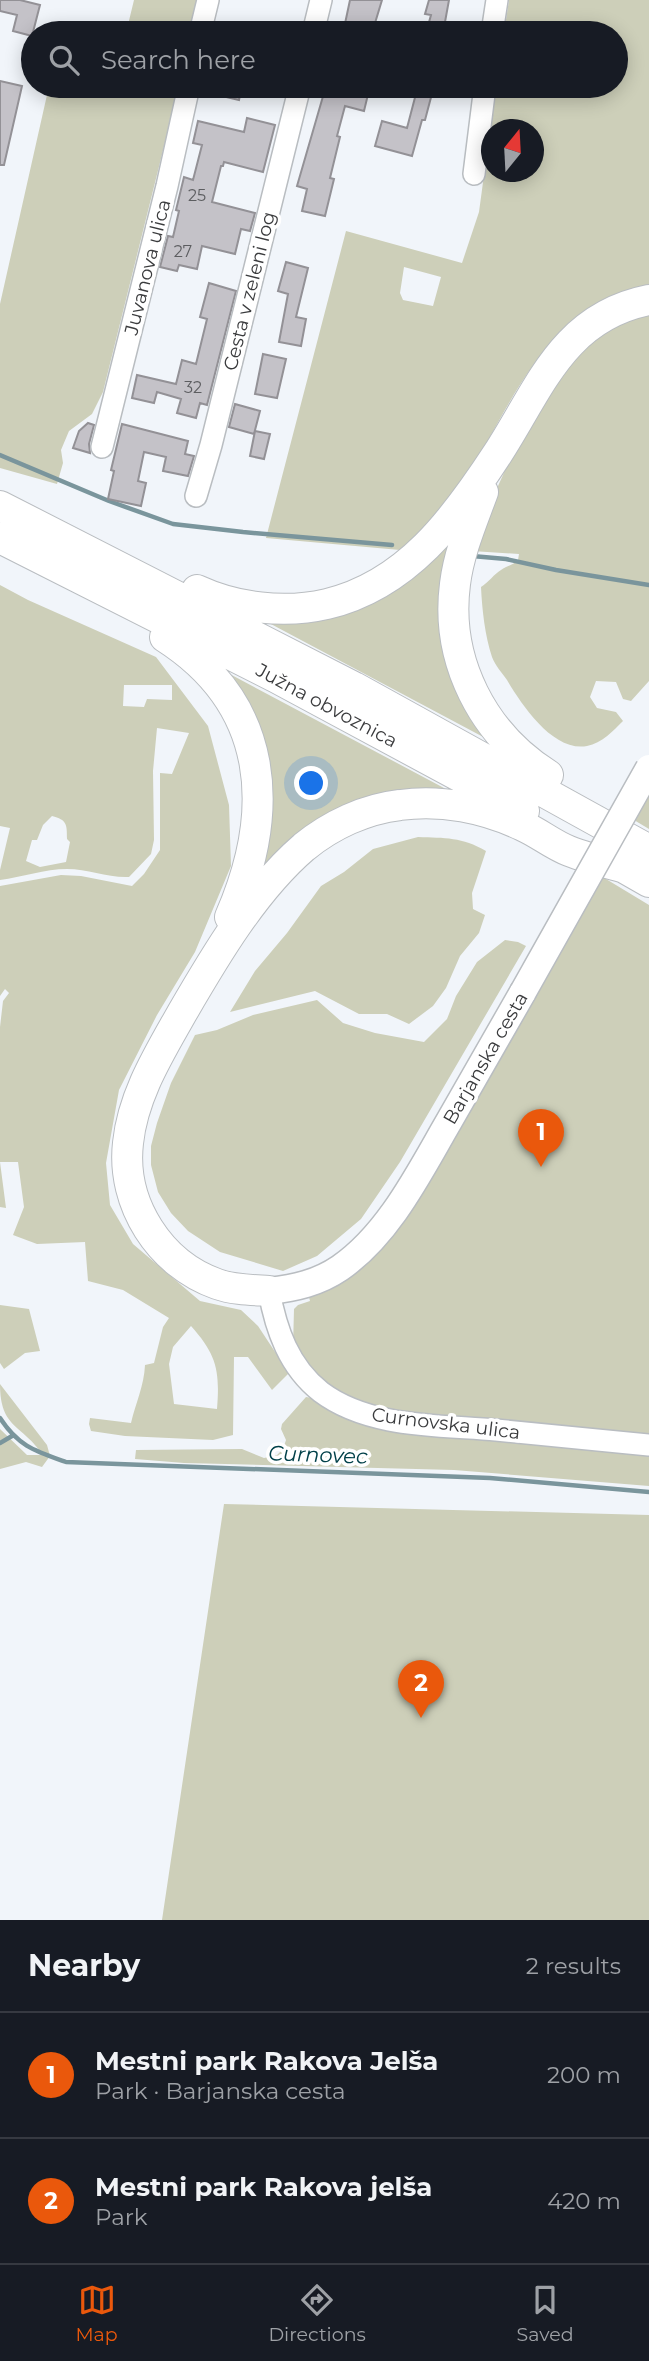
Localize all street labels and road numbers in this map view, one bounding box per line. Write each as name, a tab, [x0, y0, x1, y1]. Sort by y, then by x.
street label: Juvanova ulica	[119, 197, 175, 338]
street label: Cesta v zeleni log	[219, 209, 280, 373]
street label: Južna obvoznica	[251, 658, 401, 752]
street label: Barjanska cesta	[438, 988, 533, 1128]
street label: Curnovska ulica	[370, 1403, 522, 1444]

